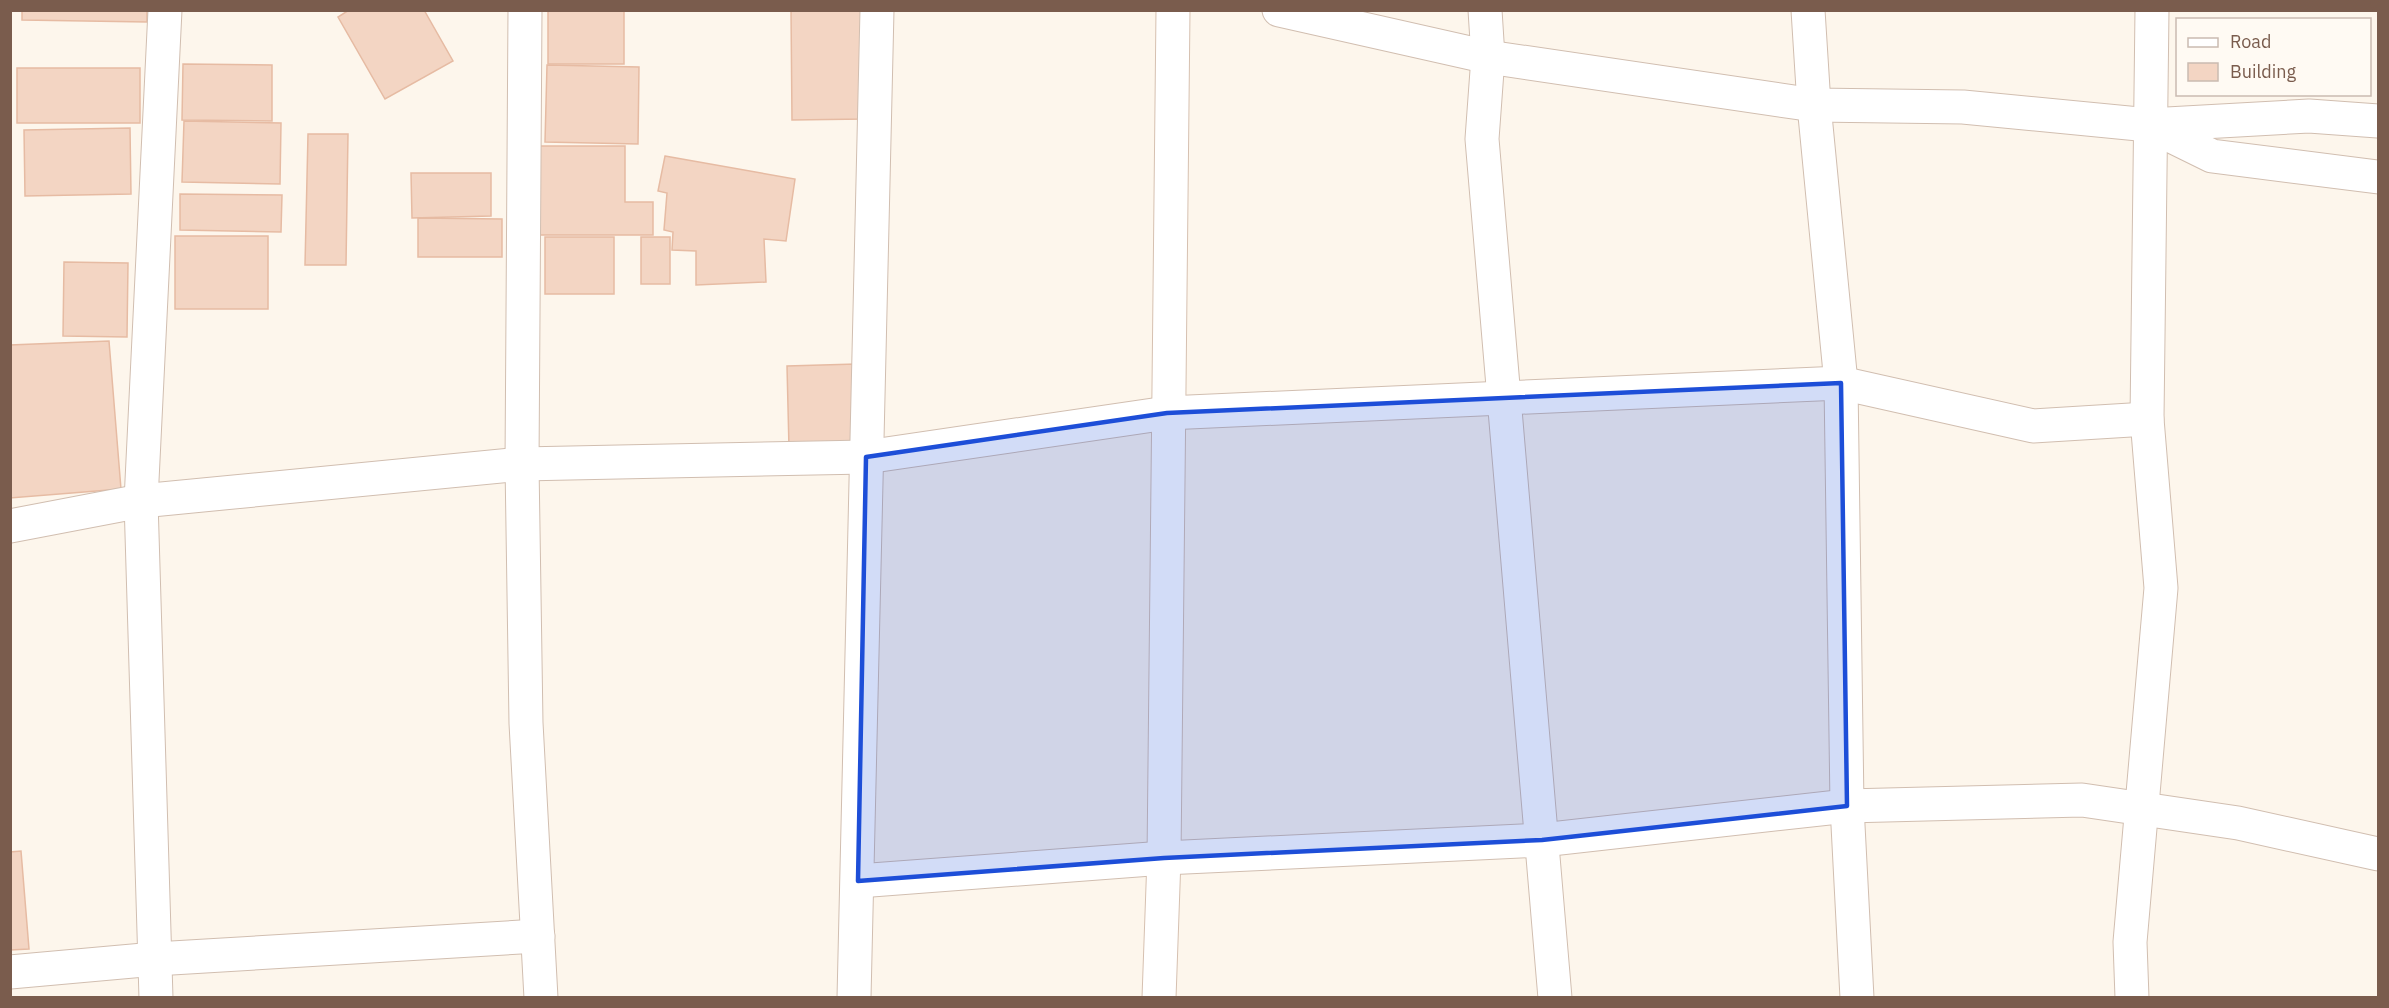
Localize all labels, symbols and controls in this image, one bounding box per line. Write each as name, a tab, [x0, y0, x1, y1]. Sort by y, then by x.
legend	[2176, 18, 2371, 96]
text: Road	[2230, 30, 2271, 53]
text: Building	[2230, 60, 2297, 83]

